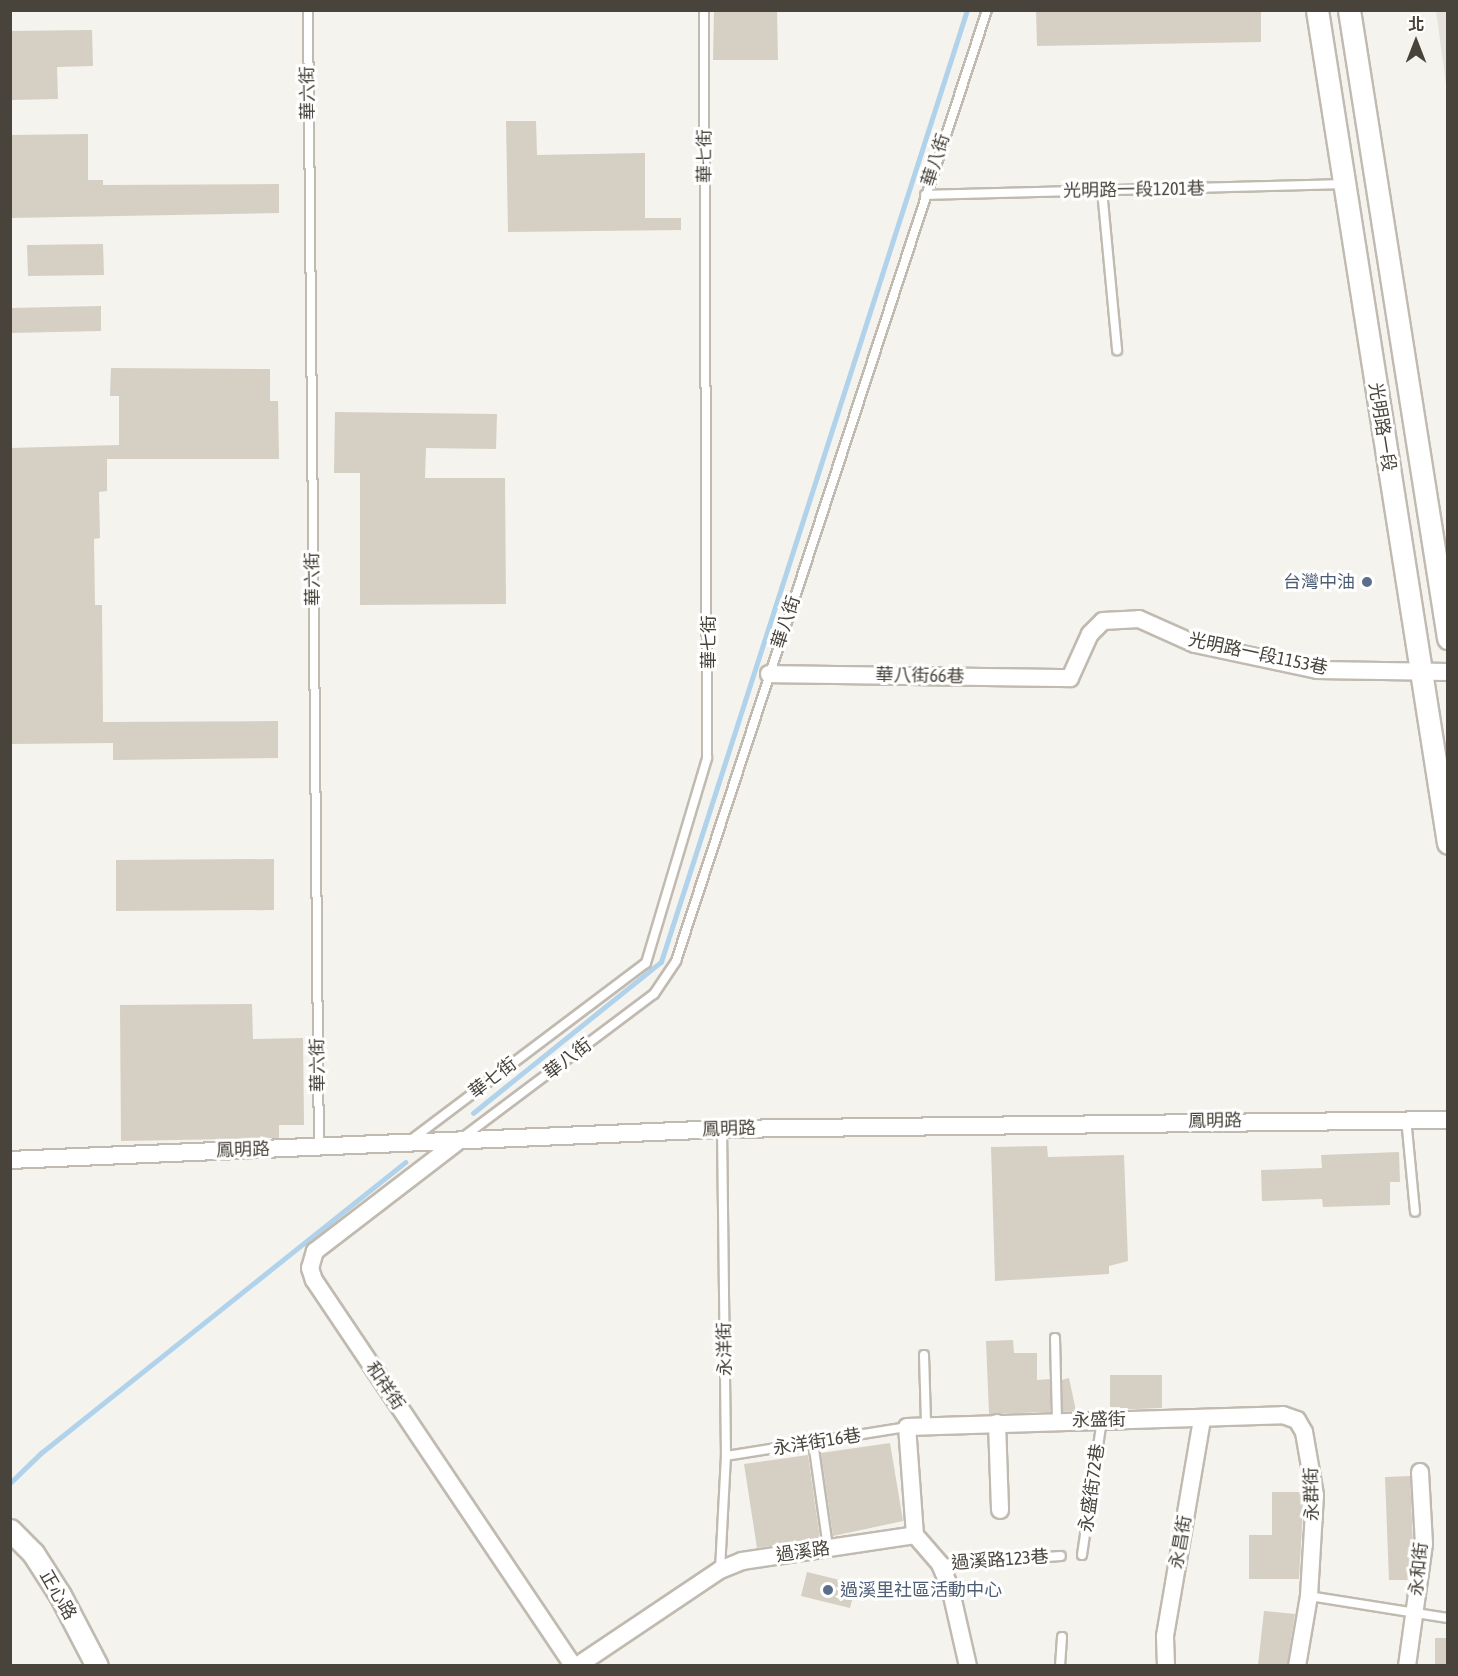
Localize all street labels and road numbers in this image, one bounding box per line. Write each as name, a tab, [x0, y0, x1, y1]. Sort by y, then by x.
street label: 華六街	[297, 66, 319, 120]
street label: 華七街	[694, 129, 716, 183]
street label: 華八街	[917, 131, 955, 189]
street label: 光明路一段1201巷	[1063, 178, 1205, 202]
street label: 光明路一段	[1364, 381, 1400, 473]
street label: 華六街	[302, 552, 324, 606]
street label: 華八街	[767, 593, 805, 651]
street label: 華七街	[698, 615, 720, 669]
street label: 光明路一段1153巷	[1186, 629, 1330, 679]
street label: 華八街66巷	[875, 664, 965, 688]
street label: 華八街	[540, 1034, 596, 1084]
street label: 華六街	[307, 1038, 329, 1092]
street label: 華七街	[465, 1053, 521, 1103]
street label: 鳳明路	[1188, 1110, 1242, 1132]
street label: 鳳明路	[702, 1117, 756, 1141]
street label: 鳳明路	[216, 1138, 270, 1162]
street label: 永洋街	[714, 1322, 736, 1376]
street label: 和祥街	[361, 1358, 409, 1414]
street label: 永盛街	[1072, 1409, 1126, 1431]
street label: 永洋街16巷	[771, 1424, 863, 1460]
street label: 永盛街72巷	[1075, 1442, 1109, 1534]
street label: 永群街	[1301, 1467, 1323, 1521]
street label: 永昌街	[1166, 1514, 1196, 1570]
street label: 過溪路	[775, 1538, 831, 1566]
street label: 永和街	[1405, 1541, 1433, 1597]
street label: 過溪路123巷	[951, 1546, 1049, 1574]
street label: 正心路	[35, 1566, 81, 1624]

